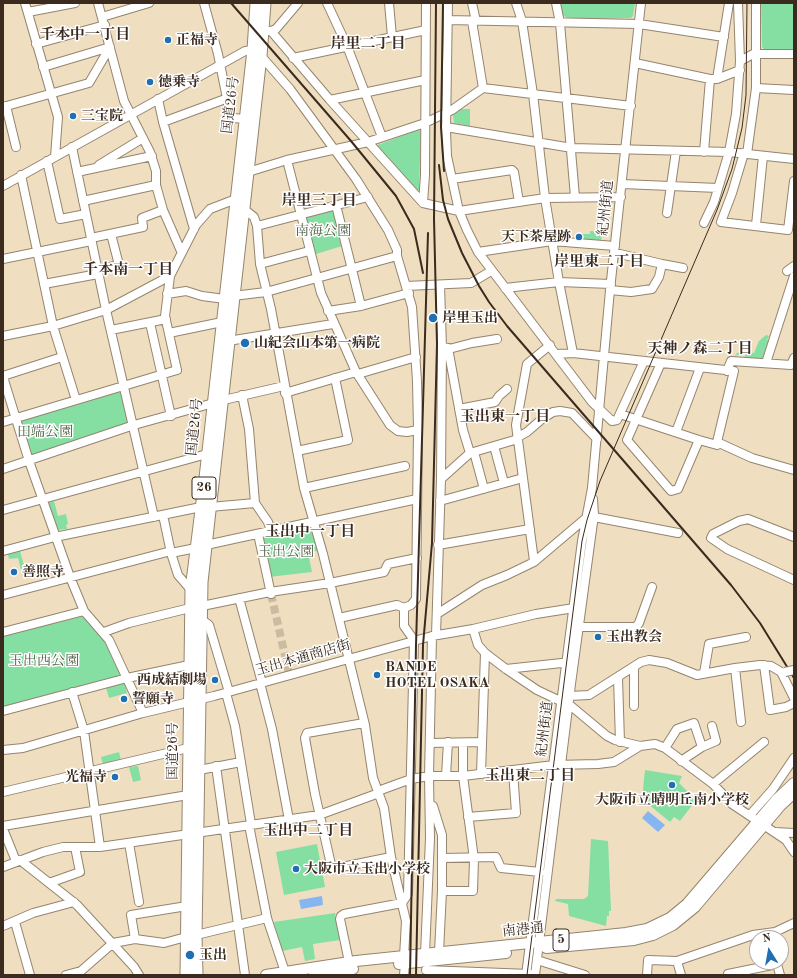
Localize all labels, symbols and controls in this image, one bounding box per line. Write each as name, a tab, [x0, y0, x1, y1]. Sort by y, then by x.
district label: 千本中一丁目	[40, 26, 130, 44]
place label: 正福寺	[176, 32, 218, 48]
marker: 正福寺	[163, 35, 173, 45]
district label: 岸里二丁目	[331, 35, 405, 53]
place label: 徳乗寺	[158, 74, 200, 90]
street label: 国道26号	[219, 75, 243, 135]
marker: 徳乗寺	[145, 77, 155, 87]
place label: 三宝院	[81, 108, 123, 124]
marker: 三宝院	[68, 111, 78, 121]
street label: 紀州街道	[595, 179, 617, 237]
district label: 岸里三丁目	[282, 192, 356, 210]
park label: 南海公園	[295, 223, 351, 239]
place label: 天下茶屋跡	[501, 229, 571, 245]
marker: 天下茶屋跡	[574, 232, 584, 242]
district label: 岸里東二丁目	[554, 253, 644, 271]
district label: 千本南一丁目	[83, 261, 173, 279]
place label: 岸里玉出	[442, 310, 498, 326]
marker: 岸里玉出	[427, 312, 439, 324]
place label: 山紀会山本第一病院	[254, 335, 380, 351]
marker: 山紀会山本第一病院	[239, 337, 251, 349]
district label: 天神ノ森二丁目	[648, 340, 752, 358]
street label: 国道26号	[184, 397, 206, 457]
district label: 玉出東一丁目	[460, 408, 550, 426]
park label: 田端公園	[17, 424, 73, 440]
road number: 26	[192, 477, 216, 499]
district label: 玉出中一丁目	[265, 523, 355, 541]
park label: 玉出公園	[258, 544, 314, 560]
place label: 善照寺	[22, 564, 64, 580]
marker: 善照寺	[9, 567, 19, 577]
place label: 玉出教会	[606, 629, 662, 645]
marker: 玉出教会	[593, 632, 603, 642]
street label: 玉出本通商店街	[254, 636, 352, 680]
park label: 玉出西公園	[9, 653, 79, 669]
place label: BANDE HOTEL OSAKA	[385, 659, 489, 692]
marker: BANDE HOTEL OSAKA	[372, 670, 382, 680]
place label: 西成結劇場	[137, 672, 207, 688]
marker: 西成結劇場	[210, 675, 220, 685]
place label: 誓願寺	[132, 691, 174, 707]
marker: 誓願寺	[119, 694, 129, 704]
street label: 紀州街道	[533, 700, 557, 758]
street label: 国道26号	[165, 722, 181, 780]
district label: 玉出東二丁目	[485, 767, 575, 785]
place label: 光福寺	[65, 769, 107, 785]
marker: 光福寺	[110, 772, 120, 782]
marker: 大阪市立晴明丘南小学校	[667, 780, 677, 790]
place label: 大阪市立晴明丘南小学校	[595, 792, 749, 808]
district label: 玉出中二丁目	[263, 822, 353, 840]
place label: 大阪市立玉出小学校	[304, 861, 430, 877]
marker: 大阪市立玉出小学校	[291, 864, 301, 874]
street label: 南港通	[501, 919, 545, 941]
road number: 5	[553, 929, 569, 951]
north arrow	[749, 930, 789, 970]
text: N	[762, 933, 772, 945]
place label: 玉出	[199, 947, 227, 963]
marker: 玉出	[184, 949, 196, 961]

